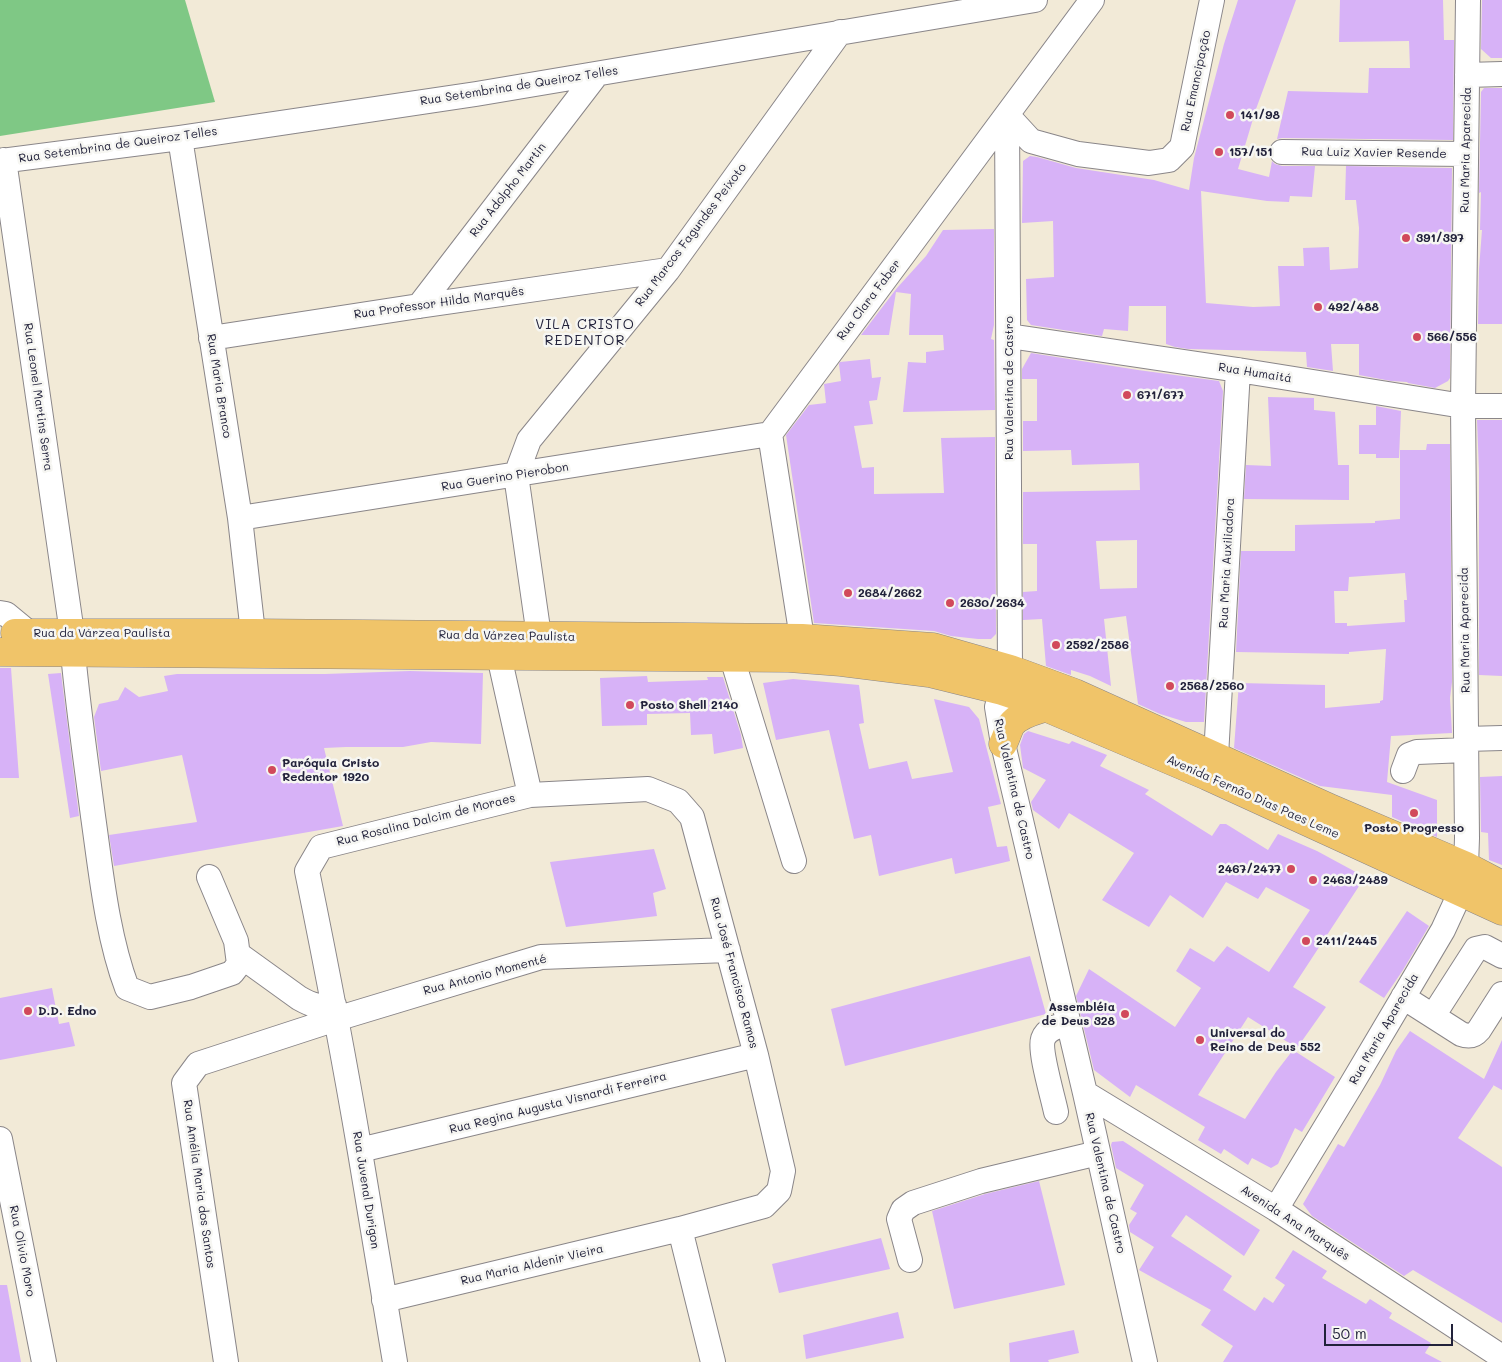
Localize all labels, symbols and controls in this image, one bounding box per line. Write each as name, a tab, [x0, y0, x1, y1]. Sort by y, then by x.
street label: Rua Emancipação	[1178, 29, 1214, 133]
street label: Rua Setembrina de Queiroz Telles	[419, 63, 619, 109]
street label: Rua Maria Aparecida	[1458, 87, 1474, 213]
place label: 141/98	[1240, 108, 1280, 122]
marker: 141/98	[1224, 109, 1236, 121]
street label: Rua Setembrina de Queiroz Telles	[18, 124, 218, 166]
street label: Rua Adolpho Martin	[467, 140, 549, 240]
place label: 157/151	[1229, 145, 1273, 159]
street label: Rua Luiz Xavier Resende	[1301, 145, 1447, 161]
marker: 157/151	[1213, 146, 1225, 158]
street label: Rua Marcos Fagundes Peixoto	[632, 161, 750, 309]
place label: 391/397	[1416, 231, 1464, 245]
marker: 391/397	[1400, 232, 1412, 244]
street label: Rua Clara Faber	[834, 257, 904, 343]
street label: Rua Professor Hilda Marquês	[353, 284, 525, 322]
place label: 492/488	[1328, 300, 1379, 314]
marker: 492/488	[1312, 301, 1324, 313]
street label: Rua Valentina de Castro	[1002, 316, 1016, 460]
district label: VILA CRISTO REDENTOR	[534, 317, 636, 350]
street label: Rua Leonel Martins Serra	[20, 322, 56, 472]
place label: 566/556	[1427, 330, 1477, 344]
marker: 566/556	[1411, 331, 1423, 343]
street label: Rua Maria Branco	[204, 333, 234, 439]
street label: Rua Humaitá	[1217, 360, 1293, 386]
place label: 671/677	[1137, 388, 1184, 402]
marker: 671/677	[1121, 389, 1133, 401]
street label: Rua Guerino Pierobon	[440, 460, 570, 494]
street label: Rua Maria Auxiliadora	[1216, 497, 1238, 629]
street label: Rua Maria Aparecida	[1457, 567, 1473, 693]
place label: 2684/2662	[858, 586, 922, 600]
marker: 2684/2662	[842, 587, 854, 599]
place label: 2630/2634	[960, 596, 1025, 610]
marker: 2630/2634	[944, 597, 956, 609]
street label: Rua da Várzea Paulista	[34, 626, 170, 640]
street label: Rua da Várzea Paulista	[438, 628, 576, 644]
place label: 2592/2586	[1066, 638, 1129, 652]
marker: 2592/2586	[1050, 639, 1062, 651]
place label: 2568/2560	[1180, 679, 1244, 693]
marker: 2568/2560	[1164, 680, 1176, 692]
place label: Posto Shell 2140	[640, 698, 738, 712]
marker: Posto Shell 2140	[624, 699, 636, 711]
street label: Rua Valentina de Castro	[991, 717, 1037, 861]
street label: Avenida Fernão Dias Paes Leme	[1165, 752, 1341, 842]
place label: Paróquia Cristo Redentor 1920	[282, 756, 379, 784]
marker: Paróquia Cristo Redentor 1920	[266, 764, 278, 776]
street label: Rua Rosalina Dalcim de Moraes	[335, 791, 517, 849]
marker: Posto Progresso	[1408, 807, 1420, 819]
place label: Posto Progresso	[1364, 821, 1464, 835]
place label: 2467/2477	[1218, 862, 1281, 876]
marker: 2467/2477	[1285, 863, 1297, 875]
place label: 2463/2489	[1323, 873, 1388, 887]
marker: 2463/2489	[1307, 874, 1319, 886]
street label: Rua José Francisco Ramos	[707, 896, 761, 1050]
place label: 2411/2445	[1316, 934, 1377, 948]
marker: 2411/2445	[1300, 935, 1312, 947]
street label: Rua Antonio Momenté	[422, 952, 548, 998]
street label: Rua Maria Aparecida	[1346, 971, 1422, 1087]
place label: Assembléia de Deus 328	[1042, 1000, 1115, 1028]
place label: D.D. Edno	[38, 1004, 96, 1018]
marker: D.D. Edno	[22, 1005, 34, 1017]
marker: Assembléia de Deus 328	[1119, 1008, 1131, 1020]
place label: Universal do Reino de Deus 552	[1210, 1026, 1321, 1054]
marker: Universal do Reino de Deus 552	[1194, 1034, 1206, 1046]
street label: Rua Regina Augusta Visnardi Ferreira	[448, 1069, 668, 1137]
street label: Rua Amélia Maria dos Santos	[180, 1099, 218, 1269]
street label: Rua Valentina de Castro	[1082, 1111, 1128, 1255]
street label: Rua Juvenal Durigon	[350, 1130, 382, 1250]
street label: Avenida Ana Marquês	[1238, 1182, 1352, 1264]
street label: Rua Olivio Moro	[6, 1204, 38, 1298]
street label: Rua Maria Aldenir Vieira	[459, 1242, 605, 1288]
scale bar	[1327, 1314, 1456, 1346]
text: 50 m	[1332, 1323, 1367, 1343]

